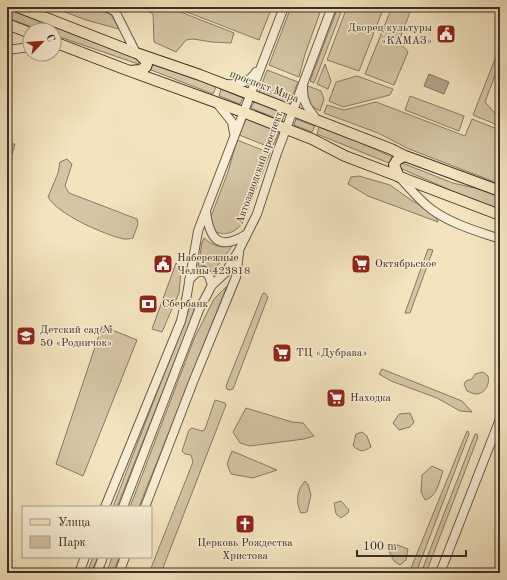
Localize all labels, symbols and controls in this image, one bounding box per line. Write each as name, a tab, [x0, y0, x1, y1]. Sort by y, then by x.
north arrow	[22, 22, 62, 62]
place label: Дворец культуры «КАМАЗ»	[348, 23, 432, 47]
public building icon: Дворец культуры «КАМАЗ»	[435, 23, 457, 45]
text: С	[43, 33, 56, 44]
street label: проспект Мира	[228, 69, 301, 105]
street label: Автозаводский проспект	[234, 110, 286, 226]
public building icon: Набережные Челны 423818	[152, 253, 174, 275]
place label: Набережные Челны 423818	[177, 253, 250, 277]
supermarket icon: Октябрьское	[350, 253, 372, 275]
place label: Октябрьское	[375, 259, 436, 270]
bank icon: Сбербанк	[137, 293, 159, 315]
place label: Сбербанк	[162, 299, 209, 310]
school or university icon: Детский сад № 50 «Родничок»	[15, 325, 37, 347]
place label: Детский сад № 50 «Родничок»	[40, 325, 114, 349]
supermarket icon: ТЦ «Дубрава»	[271, 342, 293, 364]
place label: ТЦ «Дубрава»	[296, 348, 368, 359]
supermarket icon: Находка	[325, 387, 347, 409]
place label: Находка	[350, 393, 392, 404]
legend	[22, 506, 152, 558]
church icon: Церковь Рождества Христова	[234, 513, 256, 535]
text: Улица	[58, 517, 91, 529]
scale bar	[357, 532, 466, 558]
text: Парк	[58, 537, 86, 549]
place label: Церковь Рождества Христова	[197, 538, 293, 562]
text: 100 m	[363, 541, 397, 553]

